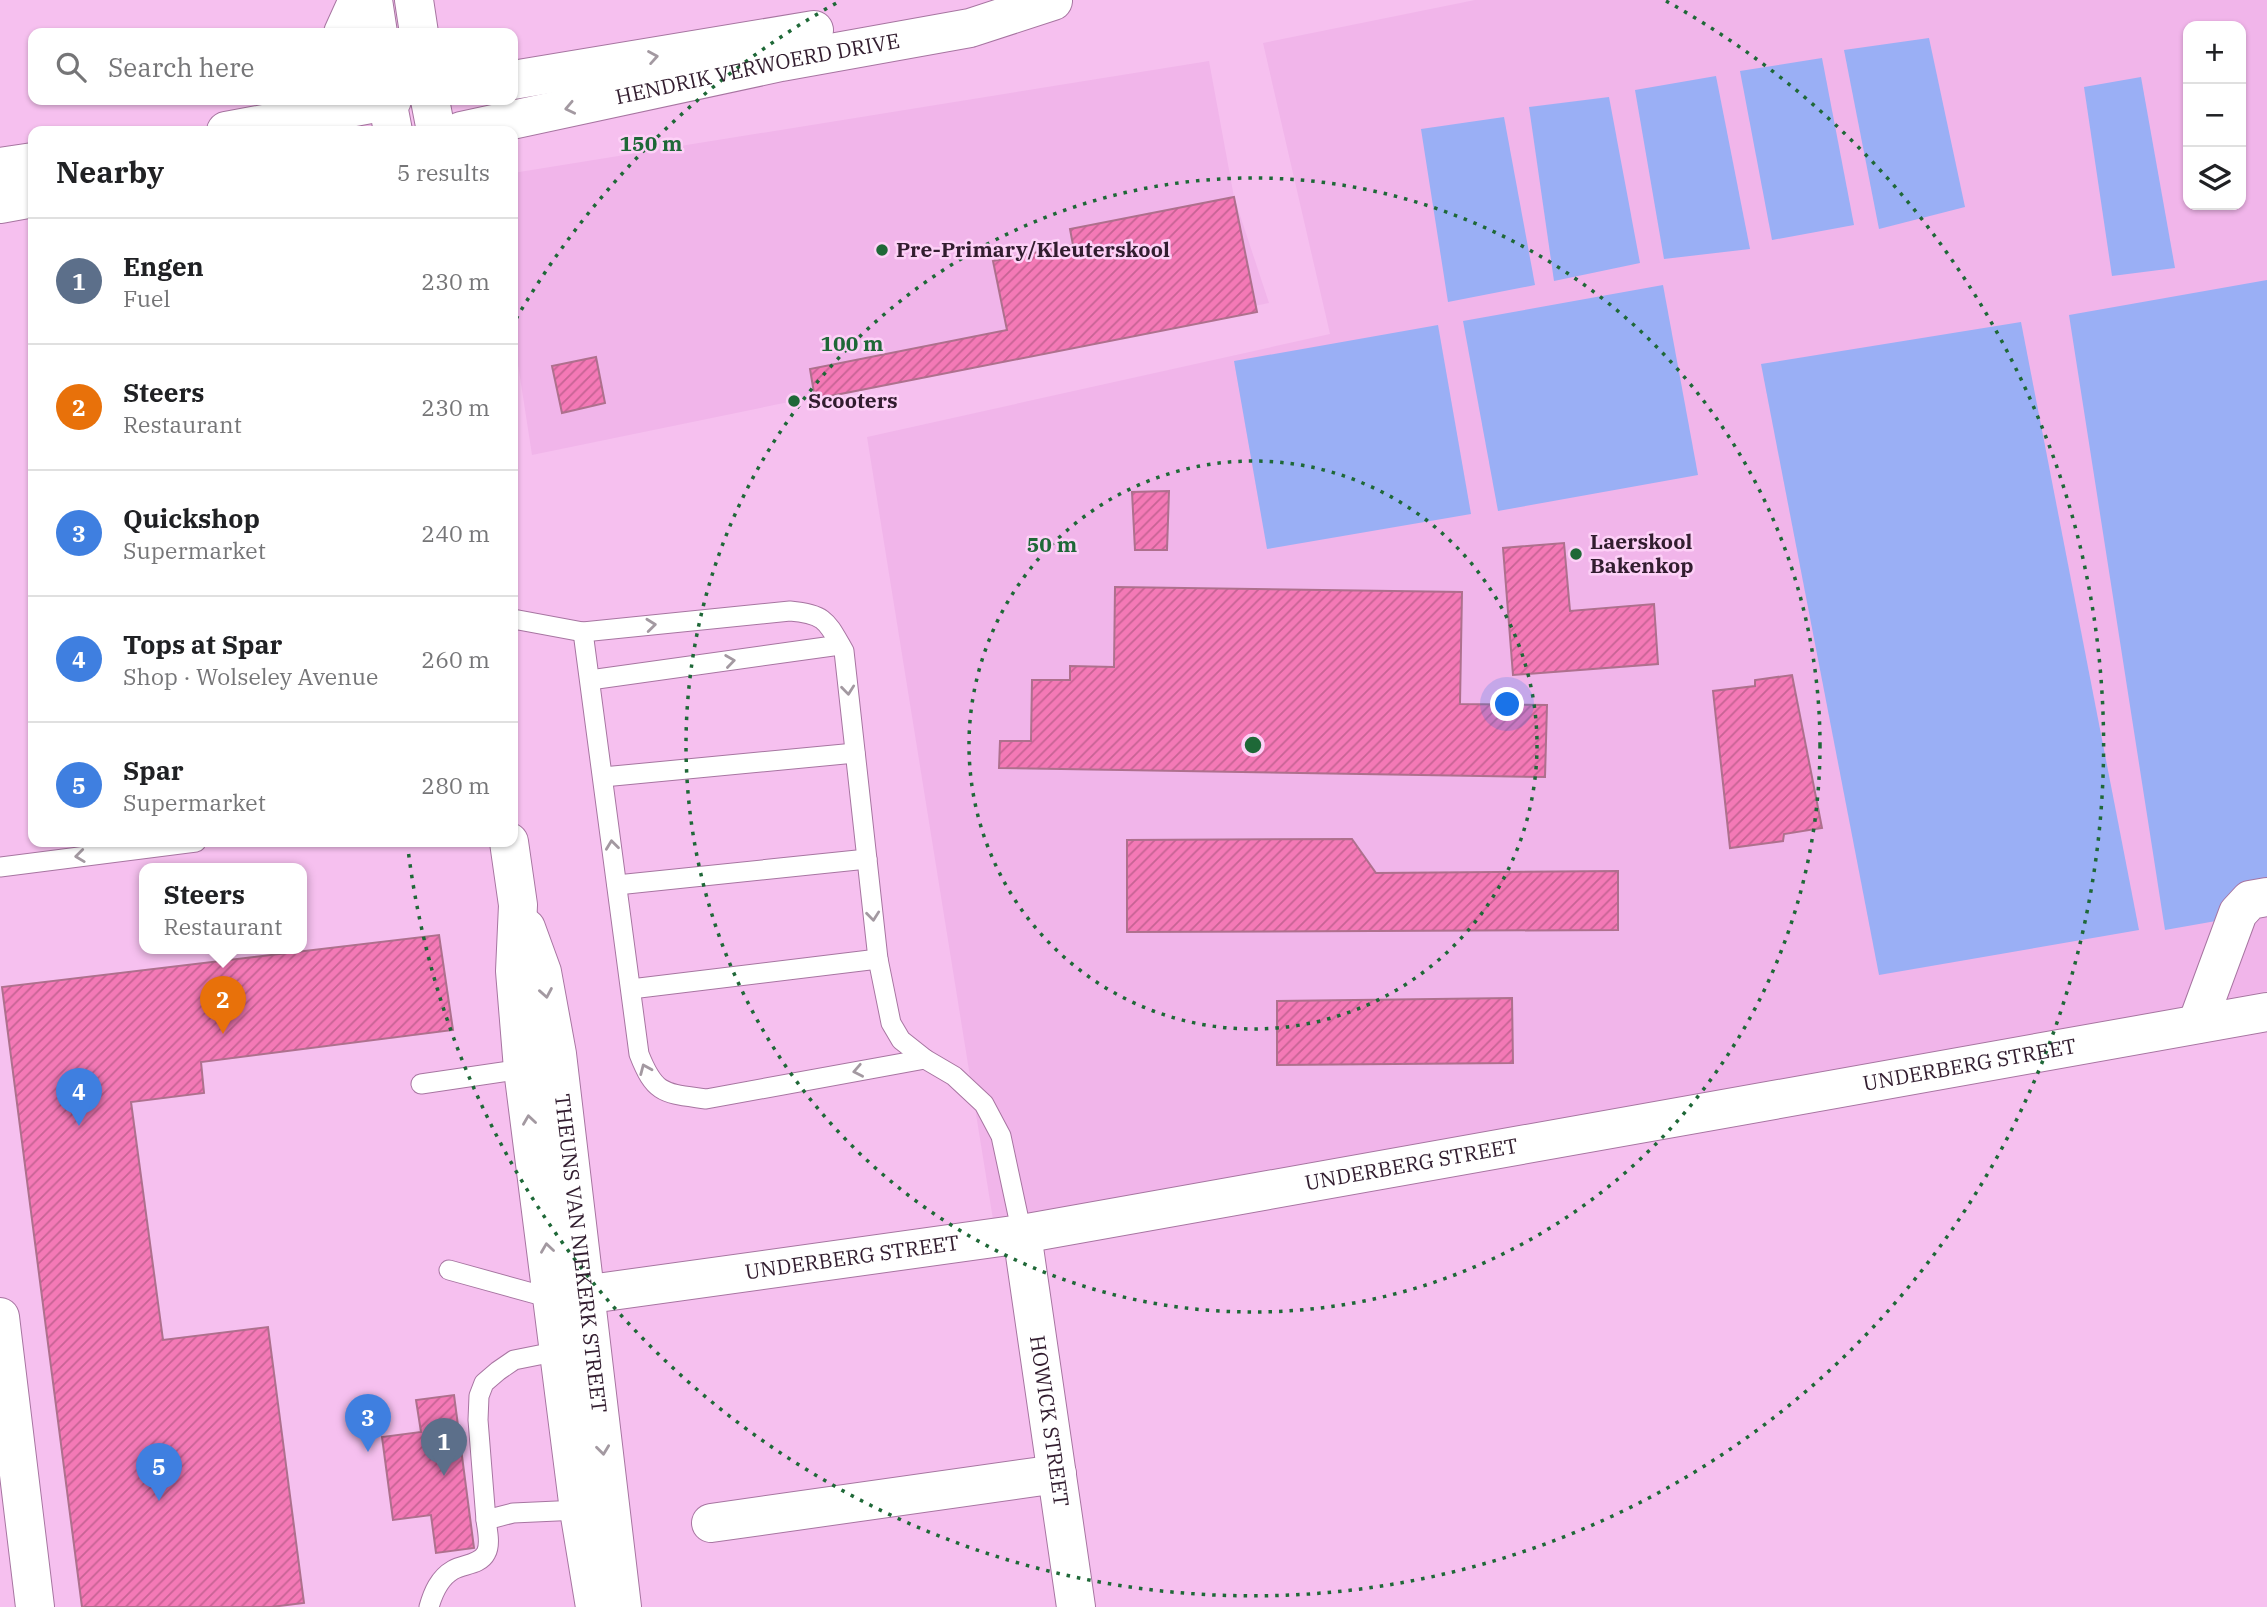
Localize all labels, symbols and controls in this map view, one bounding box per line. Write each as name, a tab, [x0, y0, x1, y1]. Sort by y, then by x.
map controls	[2183, 21, 2246, 210]
button: +	[2183, 21, 2246, 84]
street label: HENDRIK VERWOERD DRIVE	[613, 26, 902, 110]
search box	[28, 28, 518, 105]
icon: search	[52, 48, 90, 86]
text: Search here	[108, 50, 254, 84]
one-way arrow	[647, 50, 659, 65]
button: −	[2183, 84, 2246, 147]
one-way arrow	[564, 100, 576, 115]
text: 150 m	[619, 129, 683, 157]
button: layers	[2183, 147, 2246, 210]
text: Nearby	[56, 152, 164, 191]
text: 5 results	[397, 157, 490, 187]
place label: Pre-Primary/Kleuterskool	[896, 235, 1170, 263]
marker: Pre-Primary/Kleuterskool	[874, 242, 890, 258]
text: Engen	[123, 249, 204, 283]
text: 1	[72, 266, 86, 296]
text: 230 m	[421, 266, 490, 296]
text: Fuel	[123, 283, 170, 313]
text: 100 m	[820, 329, 884, 357]
text: Steers	[123, 375, 205, 409]
place label: Scooters	[808, 386, 898, 414]
text: 2	[72, 392, 86, 422]
text: 230 m	[421, 392, 490, 422]
marker: Scooters	[786, 393, 802, 409]
text: Restaurant	[123, 409, 242, 439]
text: Quickshop	[123, 501, 260, 535]
text: 3	[72, 518, 86, 548]
text: 240 m	[421, 518, 490, 548]
place label: Laerskool Bakenkop	[1590, 527, 1694, 579]
text: 50 m	[1027, 530, 1077, 558]
text: Supermarket	[123, 535, 266, 565]
marker: Laerskool Bakenkop	[1568, 546, 1584, 562]
one-way arrow	[645, 617, 657, 632]
text: Tops at Spar	[123, 627, 282, 661]
text: 4	[72, 644, 86, 674]
text: 260 m	[421, 644, 490, 674]
one-way arrow	[724, 653, 736, 668]
text: Shop · Wolseley Avenue	[123, 661, 378, 691]
one-way arrow	[840, 685, 855, 696]
your location	[1490, 687, 1524, 721]
centre of rings	[1241, 733, 1265, 757]
text: Spar	[123, 753, 184, 787]
text: 5	[72, 770, 86, 800]
text: 280 m	[421, 770, 490, 800]
text: Supermarket	[123, 787, 266, 817]
one-way arrow	[604, 839, 619, 851]
one-way arrow	[74, 849, 85, 864]
popup	[139, 863, 307, 954]
text: Steers	[164, 877, 245, 911]
text: Restaurant	[164, 911, 282, 941]
one-way arrow	[865, 911, 880, 922]
pin: 2	[200, 976, 246, 1034]
one-way arrow	[538, 988, 553, 999]
street label: UNDERBERG STREET	[1860, 1031, 2078, 1097]
one-way arrow	[852, 1063, 864, 1078]
one-way arrow	[640, 1064, 654, 1076]
pin: 4	[56, 1068, 102, 1126]
street label: THEUNS VAN NIEKERK STREET	[549, 1092, 614, 1414]
one-way arrow	[522, 1114, 537, 1126]
street label: UNDERBERG STREET	[1302, 1131, 1520, 1196]
street label: UNDERBERG STREET	[743, 1228, 961, 1285]
one-way arrow	[539, 1242, 554, 1254]
street label: HOWICK STREET	[1024, 1333, 1076, 1508]
pin: 3	[345, 1394, 391, 1452]
pin: 1	[421, 1418, 467, 1476]
pin: 5	[136, 1443, 182, 1501]
one-way arrow	[596, 1444, 611, 1456]

